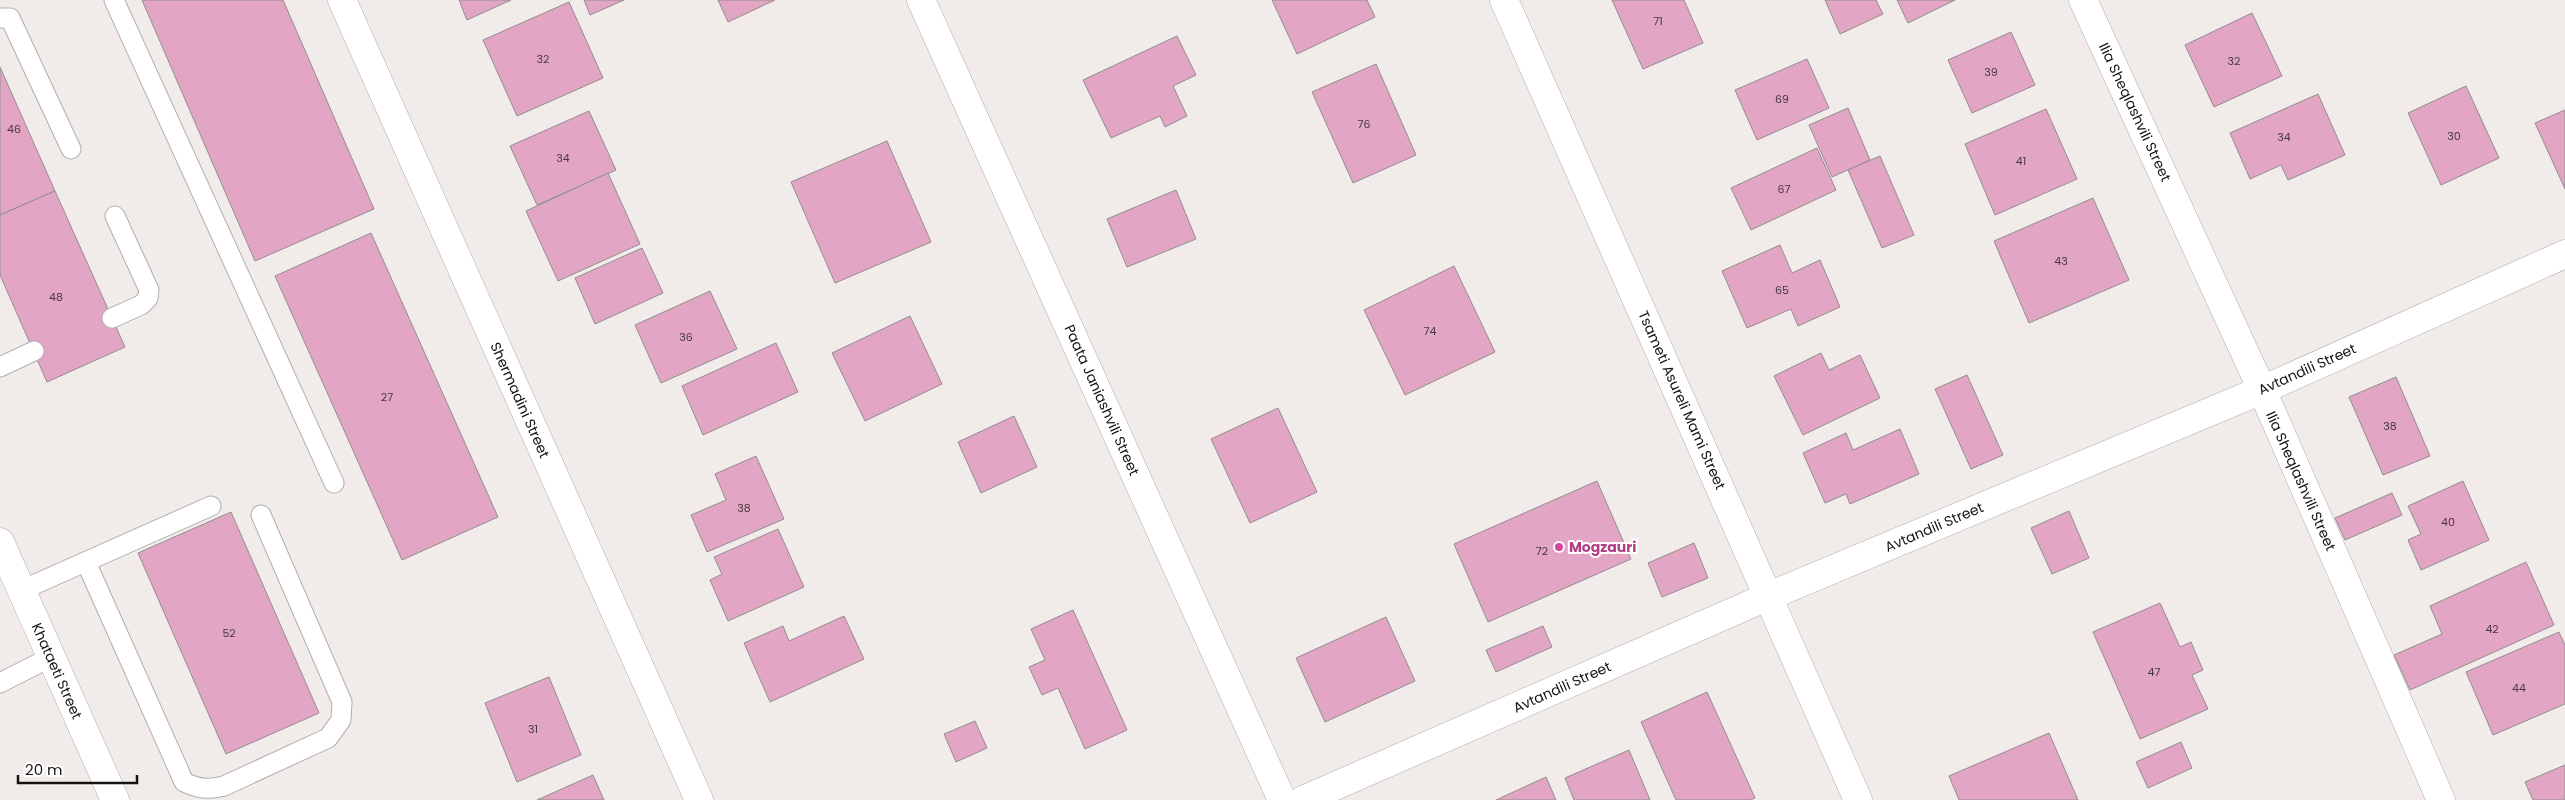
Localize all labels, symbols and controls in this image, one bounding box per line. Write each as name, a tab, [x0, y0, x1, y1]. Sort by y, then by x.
house number: 71	[1653, 13, 1663, 29]
street label: Ilia Sheqlashvili Street	[2094, 39, 2176, 185]
house number: 32	[537, 51, 549, 67]
house number: 32	[2228, 53, 2240, 69]
house number: 39	[1984, 64, 1998, 80]
house number: 69	[1775, 91, 1789, 107]
house number: 76	[1358, 116, 1371, 132]
house number: 46	[7, 121, 21, 137]
house number: 30	[2447, 128, 2461, 144]
house number: 34	[2277, 129, 2291, 145]
house number: 34	[556, 150, 570, 166]
house number: 41	[2016, 153, 2026, 169]
house number: 67	[1778, 181, 1791, 197]
house number: 43	[2054, 253, 2068, 269]
house number: 65	[1775, 282, 1789, 298]
house number: 48	[49, 289, 63, 305]
street label: Tsameti Asureli Mami Street	[1633, 307, 1731, 493]
street label: Paata Janiashvili Street	[1060, 321, 1144, 479]
house number: 74	[1424, 323, 1437, 339]
house number: 36	[679, 329, 693, 345]
street label: Avtandili Street	[2255, 338, 2359, 400]
street label: Shermadini Street	[485, 339, 555, 461]
house number: 27	[381, 389, 393, 405]
street label: Ilia Sheqlashvili Street	[2261, 408, 2341, 554]
house number: 38	[2383, 418, 2397, 434]
street label: Avtandili Street	[1882, 497, 1986, 557]
house number: 38	[737, 500, 751, 516]
house number: 40	[2441, 514, 2455, 530]
place label: Mogzauri	[1569, 537, 1636, 557]
marker: Mogzauri	[1553, 541, 1565, 553]
house number: 72	[1536, 543, 1548, 559]
street label: Khataeti Street	[27, 620, 87, 722]
house number: 42	[2485, 621, 2499, 637]
house number: 52	[222, 625, 236, 641]
street label: Avtandili Street	[1510, 656, 1614, 718]
house number: 47	[2148, 664, 2160, 680]
house number: 44	[2512, 680, 2526, 696]
house number: 31	[528, 721, 538, 737]
scale bar	[18, 752, 136, 784]
text: 20 m	[25, 759, 63, 780]

